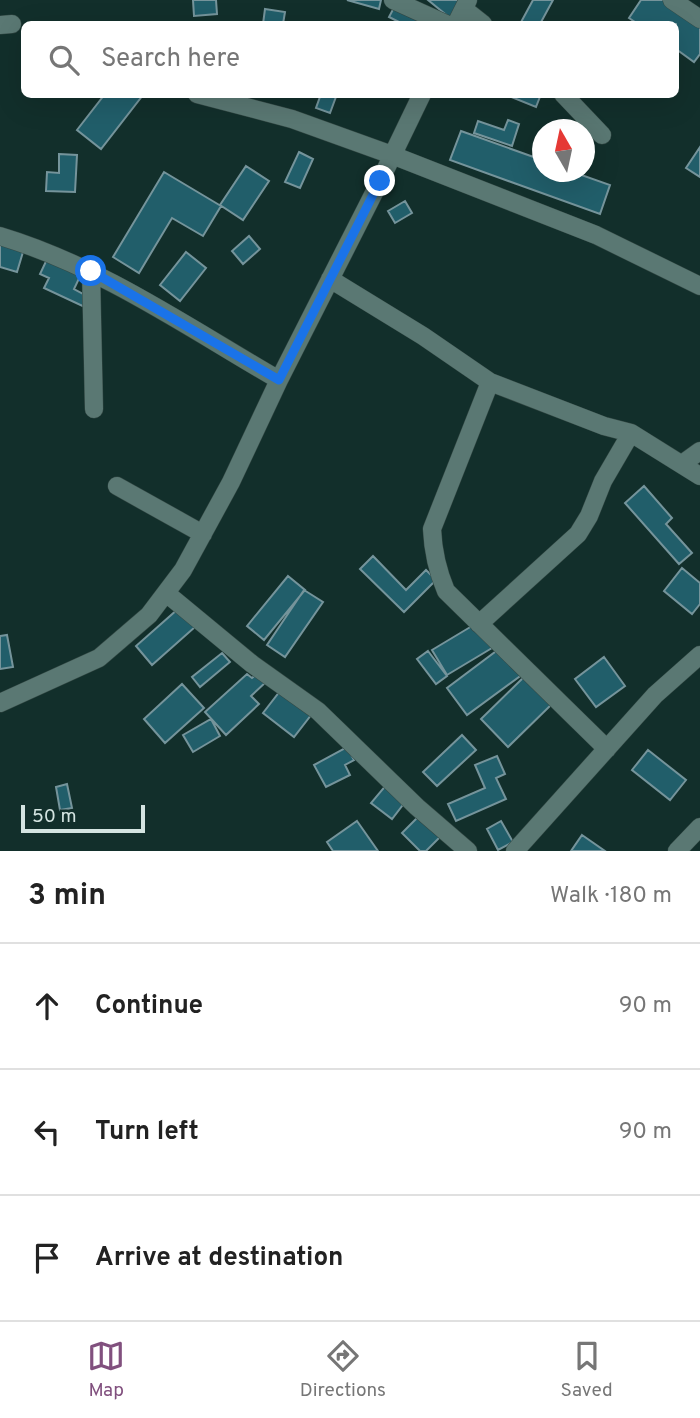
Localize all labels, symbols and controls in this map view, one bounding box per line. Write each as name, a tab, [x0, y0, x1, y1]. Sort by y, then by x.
search box	[21, 21, 679, 98]
icon: search	[45, 41, 83, 79]
text: Search here	[101, 43, 240, 76]
north arrow	[532, 119, 595, 182]
route end	[364, 165, 395, 196]
route start	[75, 255, 106, 286]
scale bar	[21, 802, 145, 834]
text: 50 m	[32, 805, 77, 829]
text: 3 min	[28, 878, 106, 915]
text: Walk · 180 m	[550, 882, 672, 911]
icon: ahead	[28, 987, 66, 1025]
text: Continue	[95, 990, 203, 1023]
text: 90 m	[619, 992, 672, 1021]
icon: left	[28, 1113, 66, 1151]
text: Turn left	[95, 1116, 199, 1149]
text: 90 m	[619, 1118, 672, 1147]
icon: arrive	[28, 1239, 66, 1277]
text: Arrive at destination	[95, 1242, 343, 1275]
tab: Map	[87, 1337, 125, 1403]
tab: Directions	[300, 1337, 386, 1403]
tab: Saved	[561, 1337, 613, 1403]

